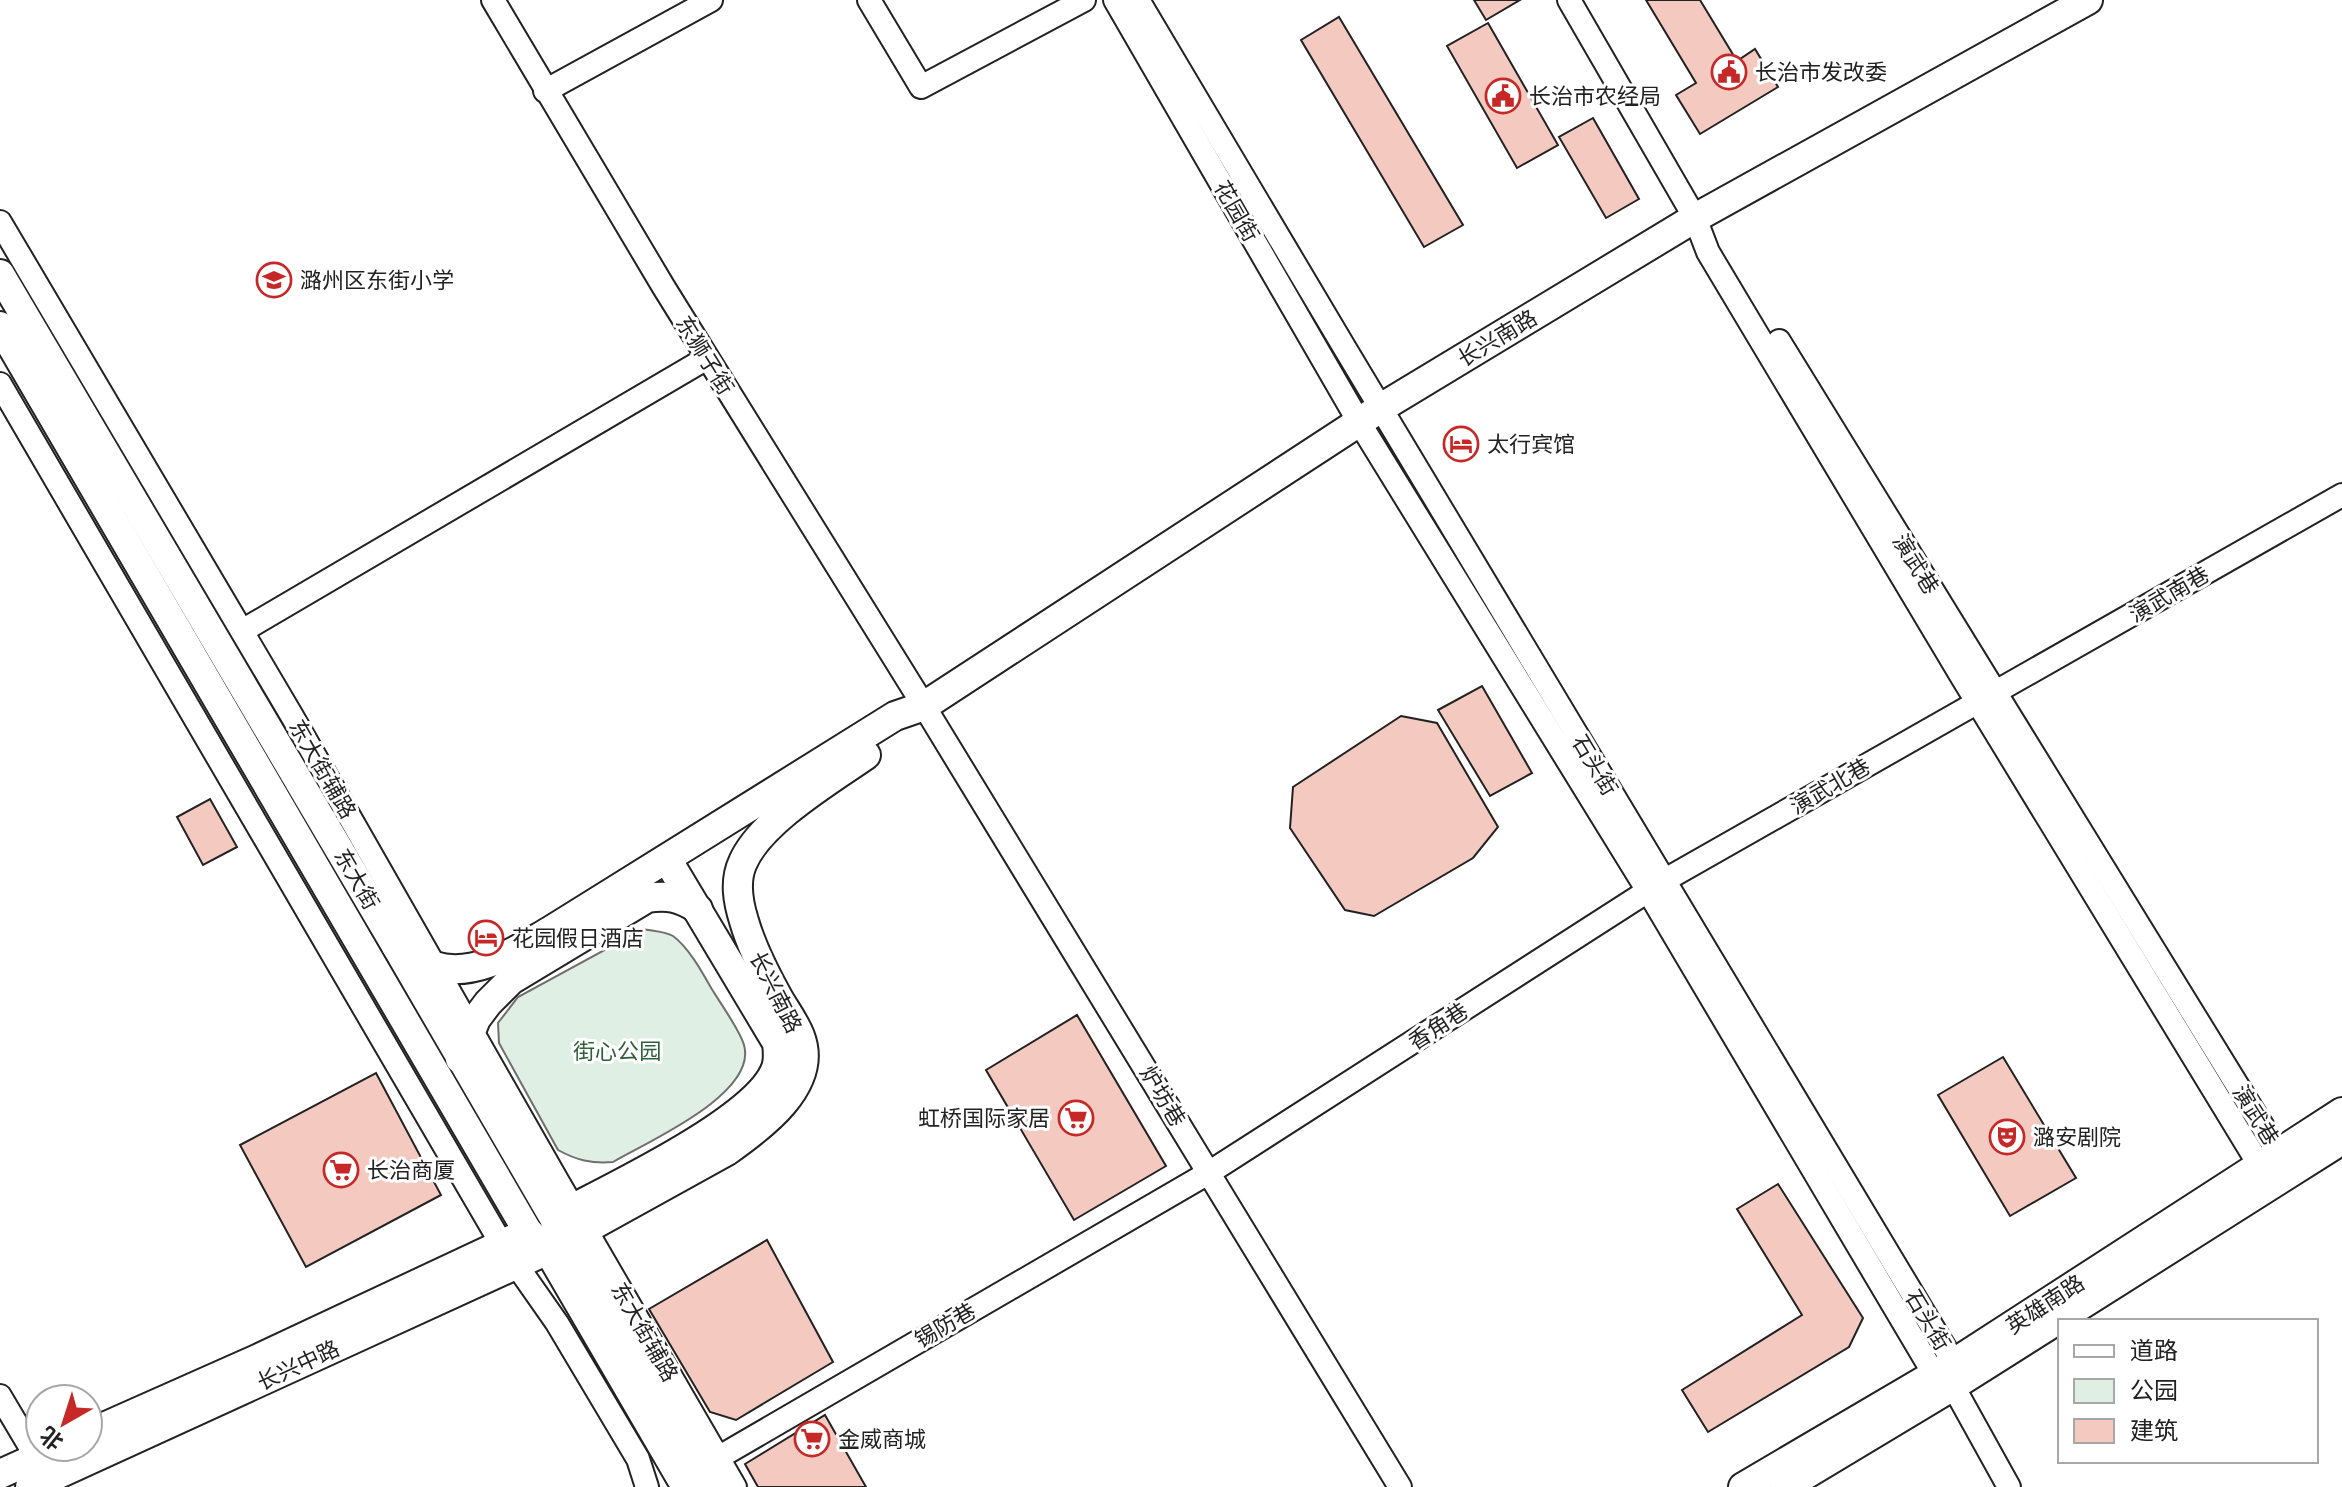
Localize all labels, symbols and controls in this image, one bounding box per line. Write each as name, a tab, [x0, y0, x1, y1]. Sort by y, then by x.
public building icon: 长治市发改委	[1710, 53, 1748, 91]
place label: 长治市发改委	[1755, 58, 1887, 87]
public building icon: 长治市农经局	[1484, 77, 1522, 115]
place label: 长治市农经局	[1529, 82, 1661, 111]
street label: 花园街	[1208, 175, 1266, 247]
school or university icon: 潞州区东街小学	[255, 261, 293, 299]
place label: 潞州区东街小学	[300, 266, 454, 295]
street label: 长兴南路	[1452, 303, 1542, 374]
street label: 东狮子街	[669, 310, 740, 400]
hotel icon: 太行宾馆	[1442, 425, 1480, 463]
place label: 太行宾馆	[1487, 430, 1575, 459]
street label: 演武巷	[1886, 529, 1945, 600]
street label: 演武南巷	[2124, 560, 2215, 629]
street label: 东大街辅路	[283, 714, 363, 824]
street label: 石头街	[1565, 729, 1624, 801]
street label: 演武北巷	[1785, 752, 1876, 821]
street label: 东大街	[328, 843, 386, 915]
hotel icon: 花园假日酒店	[467, 919, 505, 957]
place label: 花园假日酒店	[512, 924, 644, 953]
street label: 长兴南路	[743, 946, 808, 1038]
street label: 香角巷	[1403, 996, 1474, 1057]
park label: 街心公园	[573, 1037, 661, 1066]
street label: 炉坊巷	[1133, 1060, 1192, 1132]
street label: 演武巷	[2226, 1080, 2285, 1151]
supermarket icon: 虹桥国际家居	[1057, 1099, 1095, 1137]
place label: 虹桥国际家居	[918, 1104, 1050, 1133]
theatre icon: 潞安剧院	[1988, 1118, 2026, 1156]
place label: 潞安剧院	[2033, 1123, 2121, 1152]
supermarket icon: 长治商厦	[322, 1151, 360, 1189]
place label: 长治商厦	[367, 1156, 455, 1185]
street label: 英雄南路	[2000, 1268, 2090, 1341]
street label: 东大街辅路	[605, 1277, 685, 1387]
street label: 石头街	[1898, 1284, 1957, 1356]
street label: 锡防巷	[909, 1296, 981, 1354]
legend	[2058, 1319, 2318, 1463]
street label: 长兴中路	[252, 1334, 344, 1397]
text: 道路	[2130, 1335, 2178, 1366]
text: 公园	[2130, 1375, 2178, 1406]
north arrow	[24, 1383, 104, 1463]
text: 建筑	[2130, 1415, 2178, 1446]
text: 北	[34, 1420, 69, 1456]
supermarket icon: 金威商城	[793, 1420, 831, 1458]
place label: 金威商城	[838, 1425, 926, 1454]

